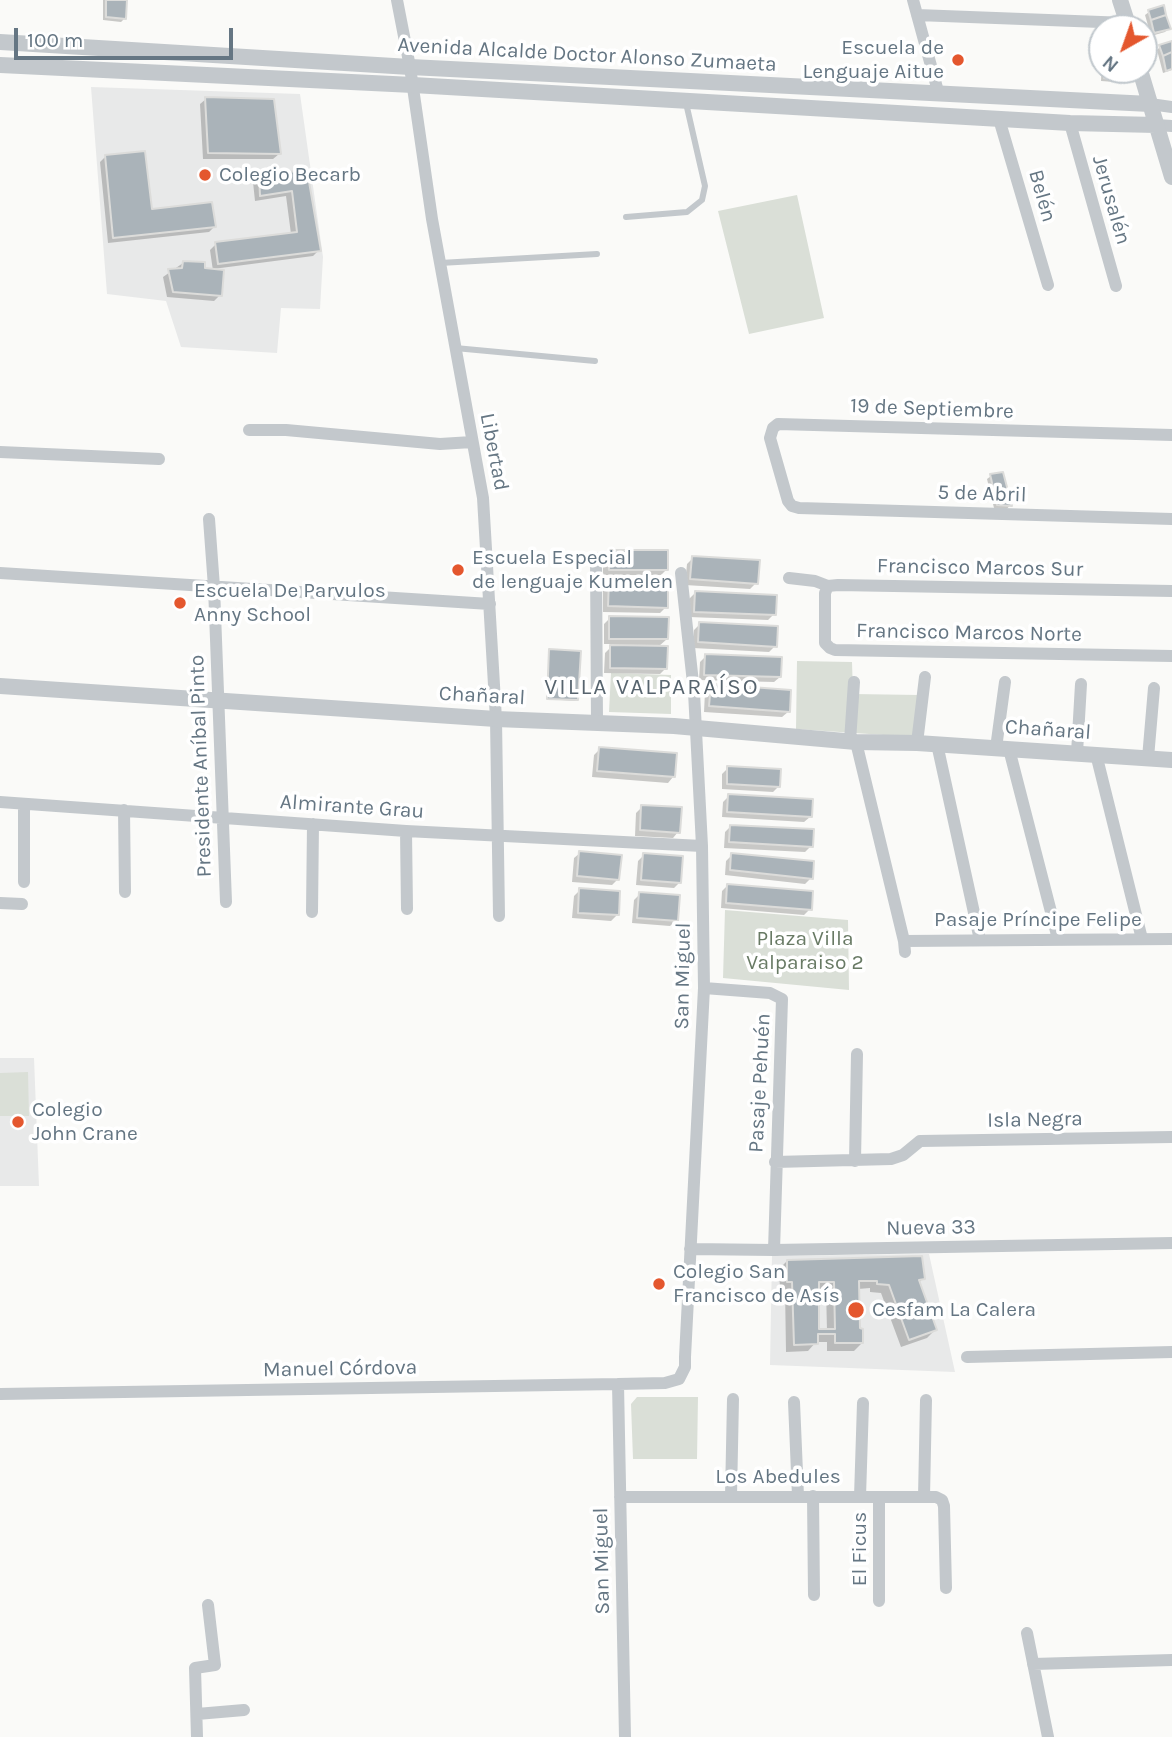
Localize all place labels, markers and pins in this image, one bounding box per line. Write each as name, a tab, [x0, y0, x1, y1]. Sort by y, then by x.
place label: Escuela de Lenguaje Aitue	[803, 35, 944, 85]
marker: Escuela de Lenguaje Aitue	[950, 52, 966, 68]
place label: Colegio Becarb	[219, 162, 361, 188]
marker: Colegio Becarb	[197, 167, 213, 183]
place label: Escuela Especial de lenguaje Kumelen	[472, 545, 673, 595]
marker: Escuela Especial de lenguaje Kumelen	[450, 562, 466, 578]
place label: Escuela De Parvulos Anny School	[194, 578, 386, 628]
marker: Escuela De Parvulos Anny School	[172, 595, 188, 611]
place label: Colegio John Crane	[32, 1097, 138, 1147]
marker: Colegio John Crane	[10, 1114, 26, 1130]
place label: Colegio San Francisco de Asís	[673, 1259, 840, 1309]
marker: Colegio San Francisco de Asís	[651, 1276, 667, 1292]
place label: Cesfam La Calera	[872, 1297, 1036, 1323]
marker: Cesfam La Calera	[846, 1300, 866, 1320]

